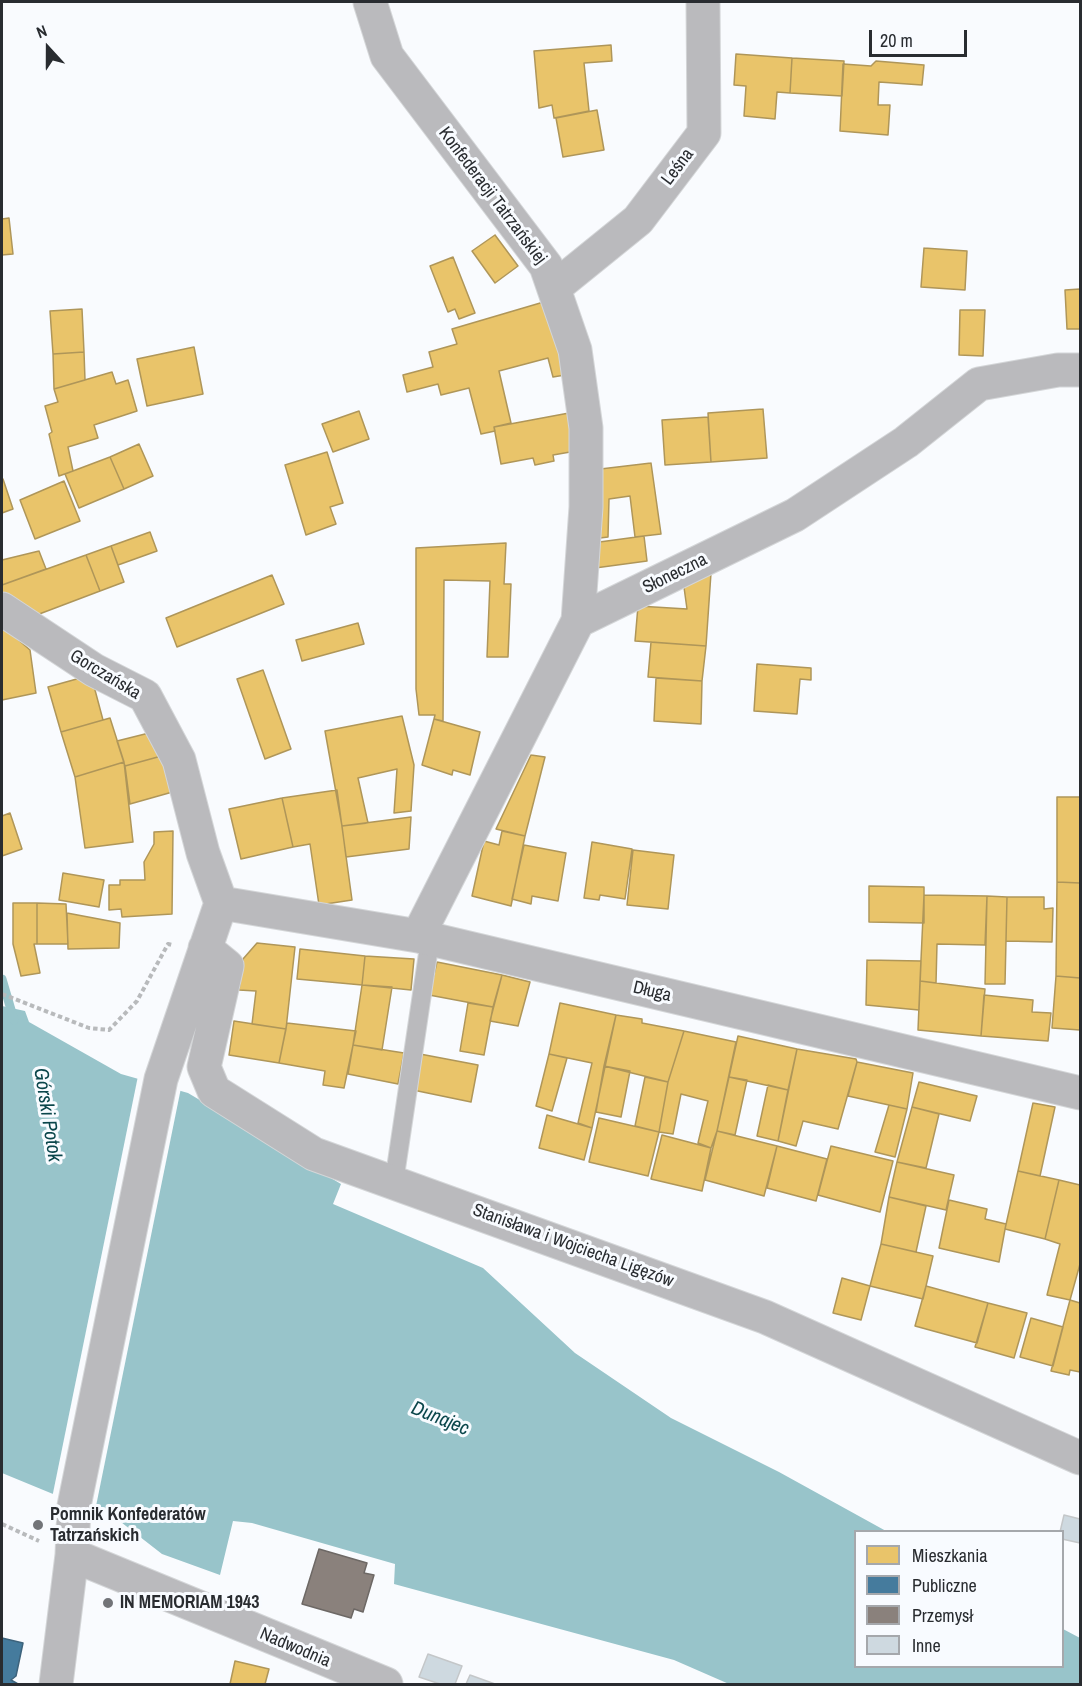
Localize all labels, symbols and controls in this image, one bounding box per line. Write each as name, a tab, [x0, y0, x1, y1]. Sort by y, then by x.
north arrow	[18, 18, 78, 78]
scale bar	[872, 18, 970, 56]
text: N	[33, 19, 50, 43]
text: 20 m	[880, 28, 913, 53]
street label: Konfederacji Tatrzańskiej	[433, 123, 551, 269]
street label: Leśna	[657, 144, 699, 190]
street label: Słoneczna	[639, 549, 711, 599]
street label: Gorczańska	[66, 645, 144, 705]
street label: Długa	[631, 977, 673, 1007]
water label: Górski Potok	[28, 1066, 66, 1164]
street label: Stanisława i Wojciecha Ligęzów	[470, 1200, 676, 1292]
water label: Dunajec	[408, 1397, 472, 1441]
place label: Pomnik Konfederatów Tatrzańskich	[50, 1504, 206, 1546]
marker: Pomnik Konfederatów Tatrzańskich	[31, 1518, 45, 1532]
legend	[854, 1530, 1064, 1668]
text: Mieszkania	[912, 1543, 987, 1568]
text: Publiczne	[912, 1573, 977, 1598]
place label: IN MEMORIAM 1943	[120, 1592, 259, 1614]
marker: IN MEMORIAM 1943	[101, 1596, 115, 1610]
text: Przemysł	[912, 1603, 973, 1628]
street label: Nadwodnia	[256, 1623, 334, 1673]
text: Inne	[912, 1633, 941, 1658]

